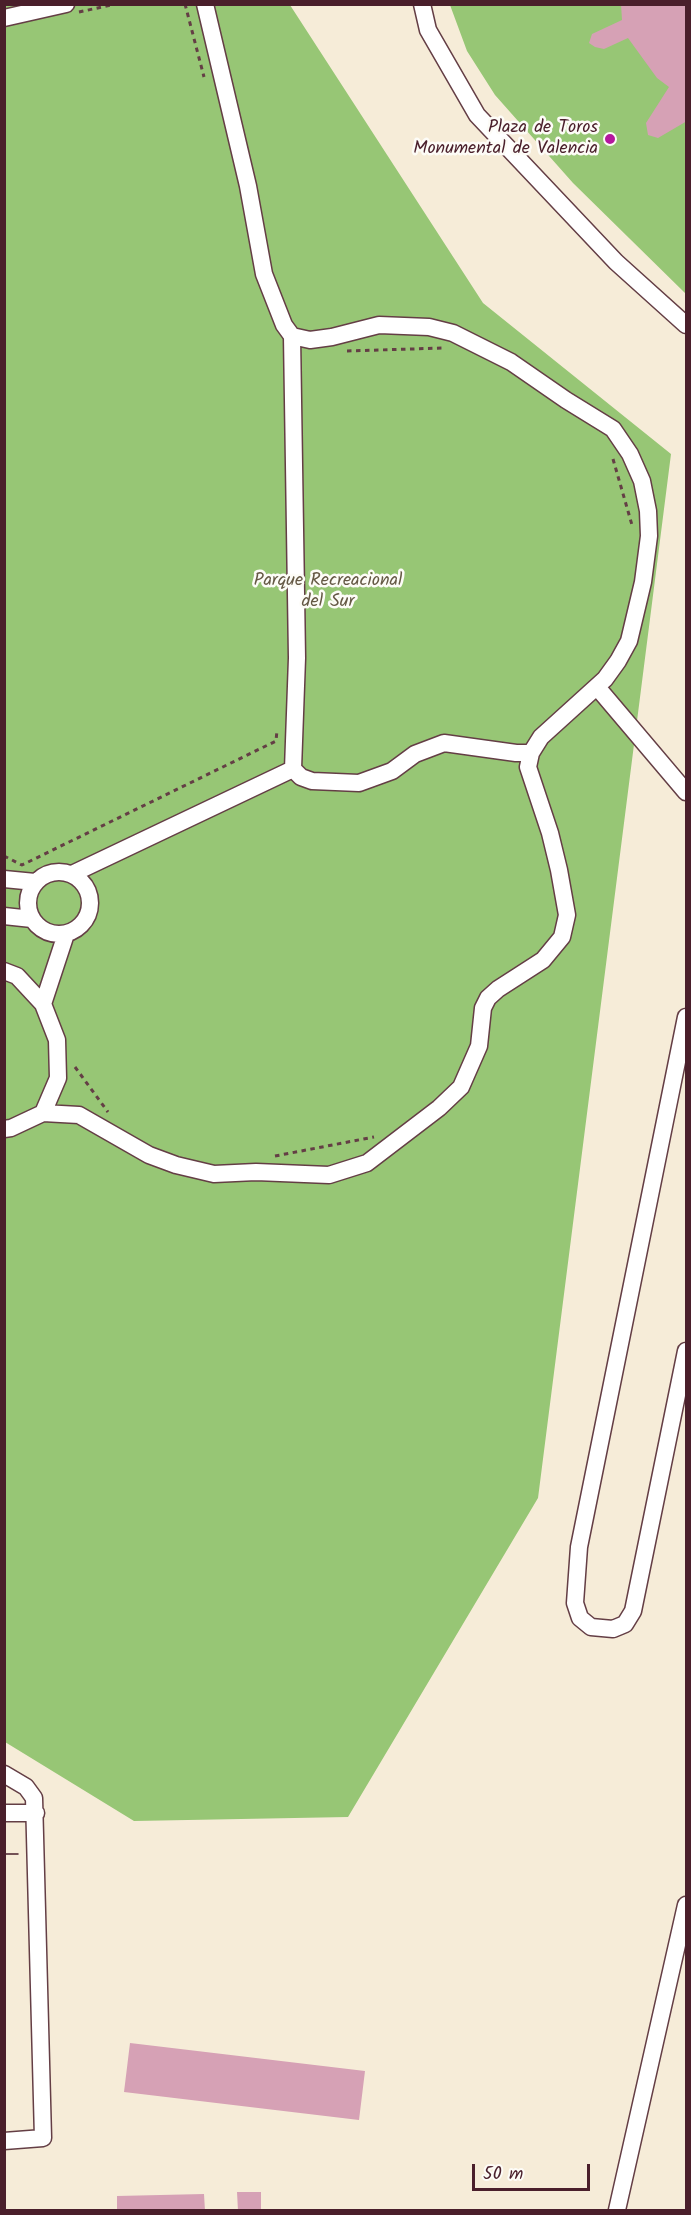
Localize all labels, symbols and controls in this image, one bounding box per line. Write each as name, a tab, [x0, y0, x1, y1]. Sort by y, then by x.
place label: Plaza de Toros Monumental de Valencia	[413, 118, 598, 160]
marker: Plaza de Toros Monumental de Valencia	[603, 132, 617, 146]
park label: Parque Recreacional del Sur	[254, 571, 402, 614]
scale bar	[475, 2152, 594, 2190]
text: 50 m	[483, 2160, 523, 2189]

